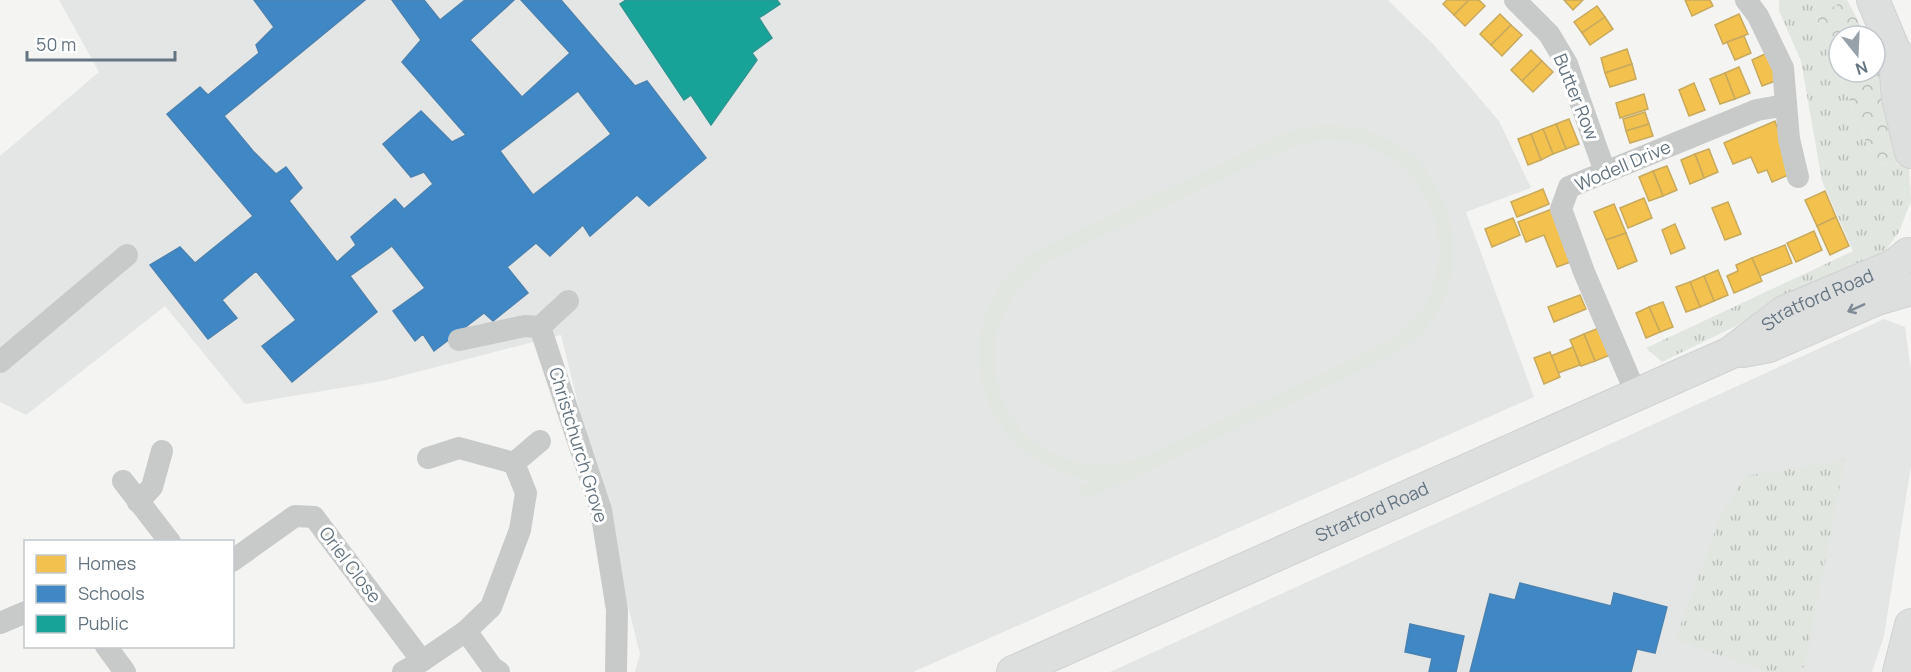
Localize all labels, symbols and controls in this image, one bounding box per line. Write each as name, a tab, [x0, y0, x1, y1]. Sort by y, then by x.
scale bar	[27, 24, 176, 62]
north arrow	[1827, 24, 1887, 84]
text: 50 m	[36, 32, 76, 56]
street label: Butter Row	[1549, 50, 1605, 144]
text: N	[1853, 56, 1871, 81]
street label: Wodell Drive	[1571, 134, 1674, 196]
street label: Stratford Road	[1756, 263, 1877, 336]
one-way arrow	[1847, 303, 1865, 314]
street label: Christchurch Grove	[544, 364, 614, 525]
street label: Stratford Road	[1311, 476, 1432, 547]
street label: Oriel Close	[314, 521, 387, 607]
legend	[24, 540, 234, 648]
text: Homes	[78, 551, 136, 575]
text: Schools	[78, 581, 145, 605]
text: Public	[78, 611, 129, 635]

